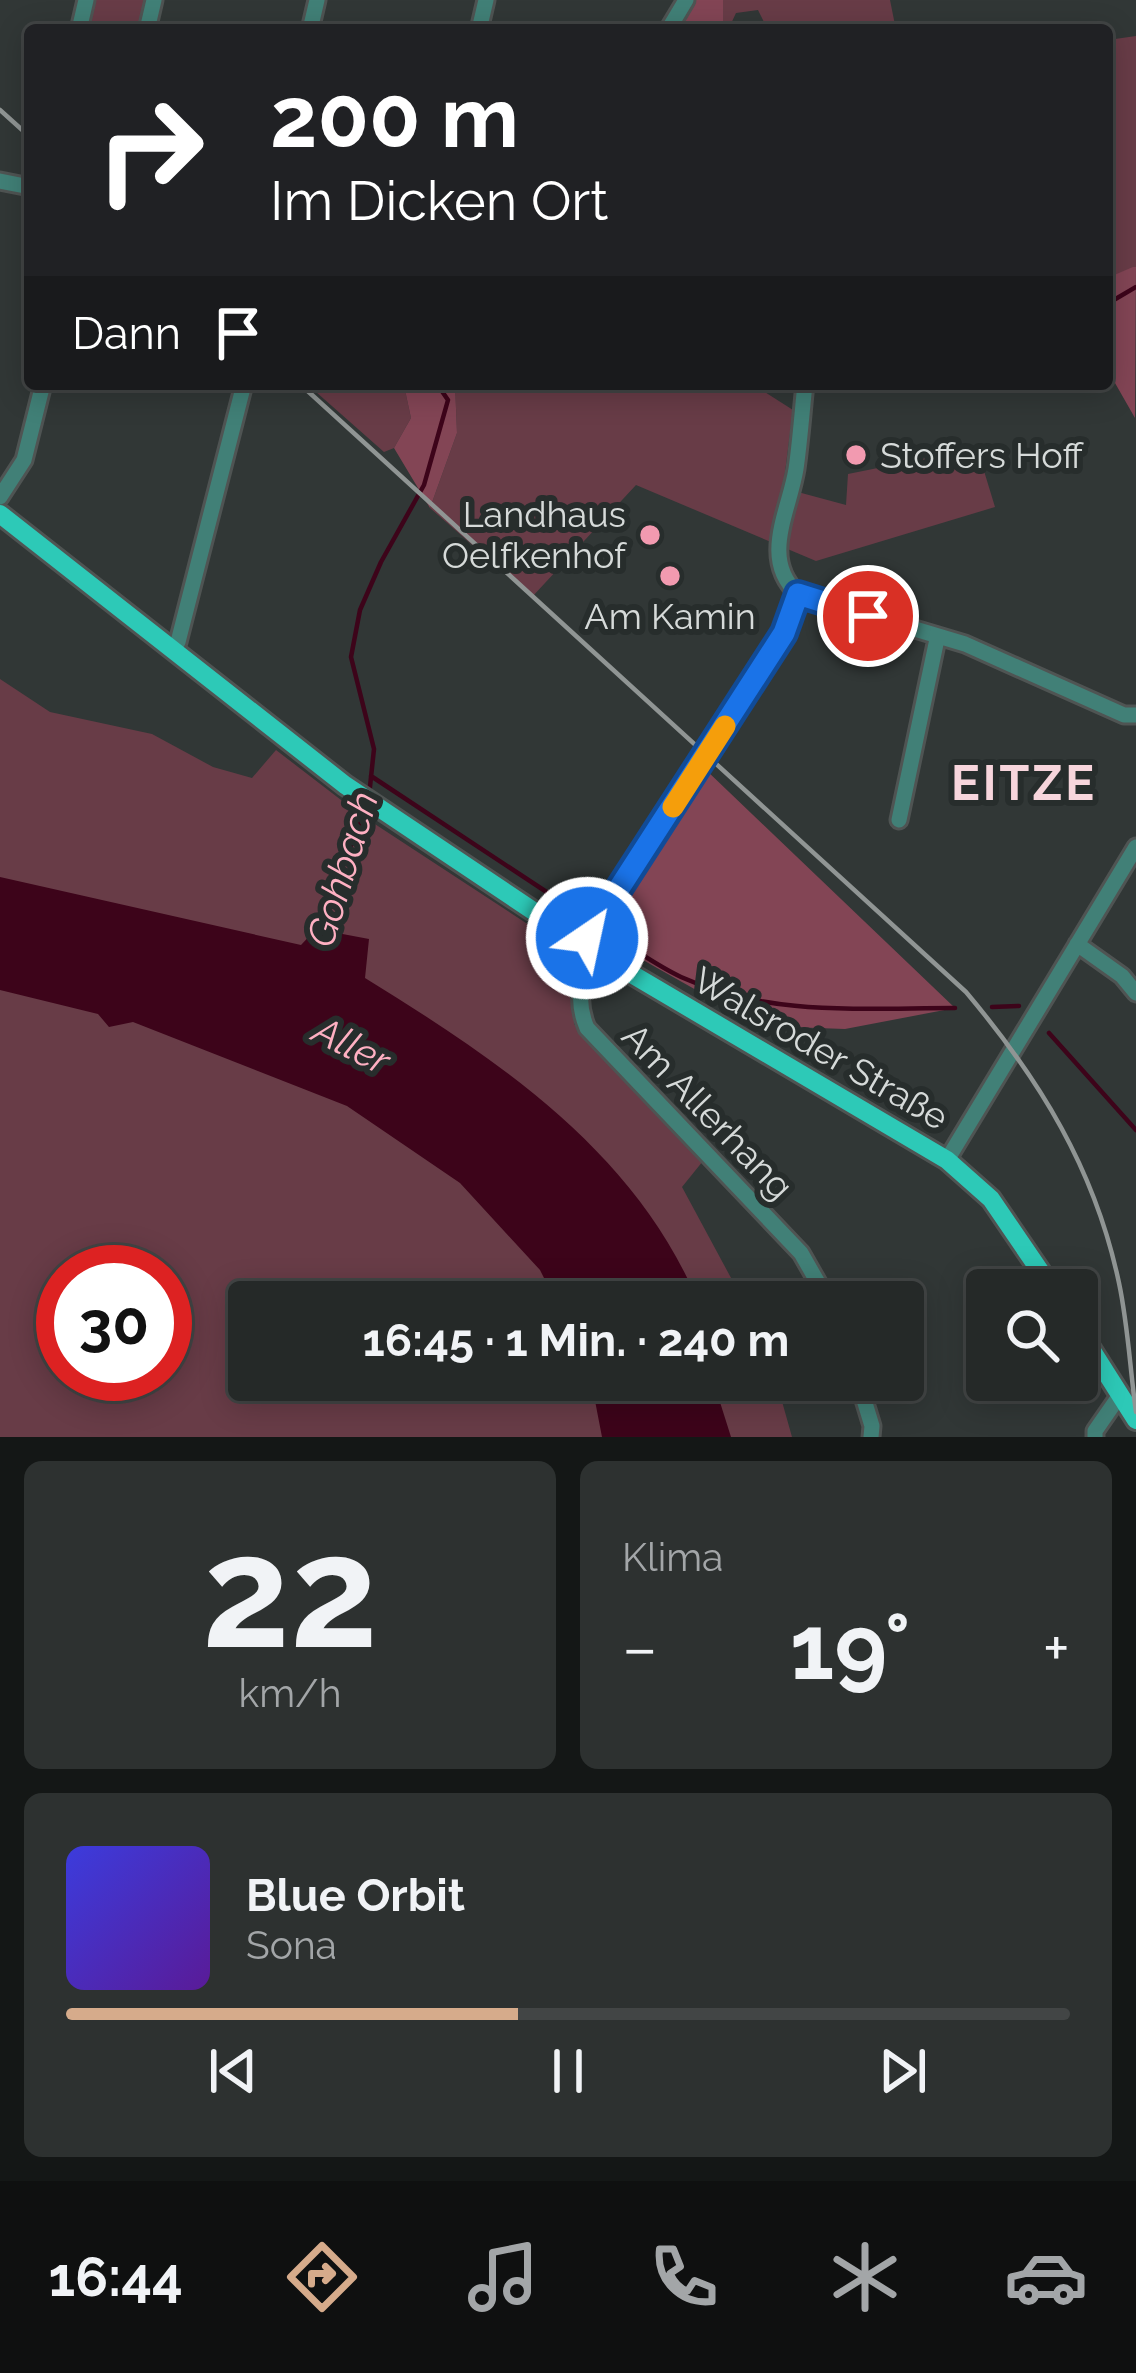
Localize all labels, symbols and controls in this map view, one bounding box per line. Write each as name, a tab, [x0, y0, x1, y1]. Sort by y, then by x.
text: 200 m	[270, 68, 519, 167]
icon: right	[72, 72, 228, 228]
text: Im Dicken Ort	[270, 169, 608, 233]
icon: arrive	[205, 300, 271, 366]
text: Dann	[72, 307, 181, 360]
place label: Stoffers Hoff	[880, 434, 1084, 476]
marker: Stoffers Hoff	[843, 442, 869, 468]
place label: Landhaus Oelfkenhof	[442, 493, 628, 576]
marker: Landhaus Oelfkenhof	[637, 522, 663, 548]
marker: Am Kamin	[657, 563, 683, 589]
pin	[817, 565, 919, 667]
icon: arrive	[835, 583, 901, 649]
place label: Am Kamin	[584, 595, 756, 637]
district label: EITZE	[951, 755, 1097, 811]
water label: Gohbach	[297, 786, 387, 952]
position arrow	[524, 875, 650, 1001]
street label: Walsroder Straße	[686, 958, 956, 1138]
water label: Aller	[304, 1005, 399, 1084]
street label: Am Allerhang	[614, 1015, 802, 1207]
speed limit sign: 30	[36, 1245, 192, 1401]
map controls	[966, 1269, 1098, 1401]
button: search	[966, 1269, 1098, 1401]
text: 16:45 · 1 Min. · 240 m	[363, 1314, 789, 1367]
text: 22	[202, 1500, 378, 1684]
text: Klima	[622, 1534, 723, 1580]
text: 19°	[790, 1594, 910, 1700]
text: −	[622, 1609, 658, 1686]
text: +	[1043, 1609, 1070, 1686]
text: km/h	[239, 1670, 341, 1716]
text: Blue Orbit	[246, 1869, 465, 1922]
text: Sona	[246, 1922, 337, 1968]
icon: previous	[200, 2038, 266, 2104]
icon: pause	[535, 2038, 601, 2104]
icon: next	[870, 2038, 936, 2104]
icon: directions	[280, 2235, 364, 2319]
icon: music	[461, 2235, 545, 2319]
icon: phone	[642, 2235, 726, 2319]
icon: climate	[823, 2235, 907, 2319]
icon: car	[1004, 2235, 1088, 2319]
text: 16:44	[48, 2245, 183, 2309]

